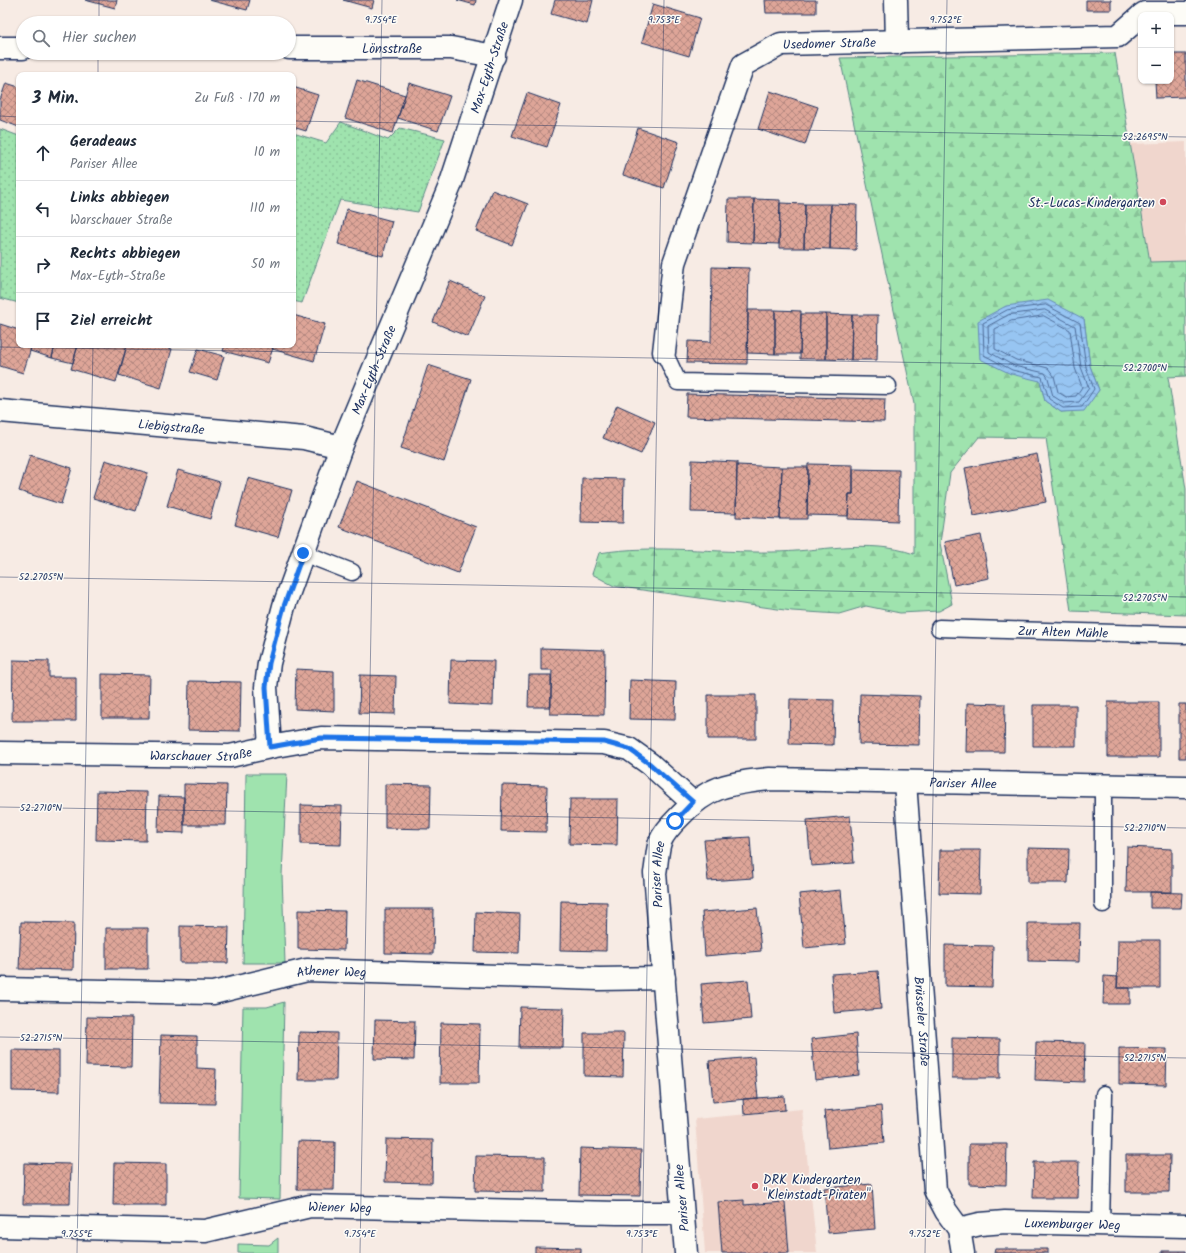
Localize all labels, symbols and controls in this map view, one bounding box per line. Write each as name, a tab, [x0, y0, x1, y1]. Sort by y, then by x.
text: 9.754°E	[365, 12, 398, 28]
text: 9.753°E	[648, 12, 681, 28]
text: 9.752°E	[930, 12, 963, 28]
map controls	[1138, 12, 1174, 84]
button: +	[1138, 12, 1174, 48]
search box	[16, 16, 296, 60]
street label: Max-Eyth-Straße	[466, 19, 515, 116]
text: Hier suchen	[62, 26, 136, 50]
icon: search	[30, 27, 52, 49]
street label: Usedomer Straße	[783, 33, 876, 56]
street label: Lönsstraße	[362, 39, 422, 60]
button: −	[1138, 48, 1174, 84]
text: 3 Min.	[32, 85, 79, 112]
text: Zu Fuß · 170 m	[194, 88, 280, 109]
text: 52.2695°N	[1122, 129, 1168, 145]
text: Geradeaus	[70, 130, 137, 154]
icon: ahead	[32, 142, 54, 164]
text: 10 m	[254, 142, 280, 163]
text: Pariser Allee	[70, 154, 137, 175]
text: Links abbiegen	[70, 186, 169, 210]
place label: St.-Lucas-Kindergarten	[1029, 193, 1155, 214]
marker: St.-Lucas-Kindergarten	[1158, 197, 1168, 207]
icon: left	[32, 198, 54, 220]
text: 110 m	[250, 198, 280, 219]
text: Warschauer Straße	[70, 210, 172, 231]
text: Rechts abbiegen	[70, 242, 180, 266]
icon: right	[32, 254, 54, 276]
text: 50 m	[251, 254, 280, 275]
text: Max-Eyth-Straße	[70, 266, 165, 287]
text: Ziel erreicht	[70, 309, 153, 333]
icon: arrive	[32, 310, 54, 332]
street label: Max-Eyth-Straße	[347, 322, 403, 418]
text: 52.2700°N	[1123, 360, 1167, 376]
street label: Liebigstraße	[137, 414, 205, 441]
route end	[294, 544, 312, 562]
text: 52.2705°N	[19, 569, 63, 585]
text: 52.2705°N	[1123, 590, 1167, 606]
street label: Zur Alten Mühle	[1017, 621, 1109, 645]
street label: Warschauer Straße	[150, 742, 254, 768]
street label: Pariser Allee	[929, 773, 997, 795]
text: 52.2710°N	[20, 800, 62, 816]
route start	[666, 812, 684, 830]
text: 52.2710°N	[1124, 820, 1166, 836]
street label: Pariser Allee	[646, 838, 672, 909]
street label: Athener Weg	[294, 961, 367, 984]
street label: Brüsseler Straße	[907, 976, 935, 1067]
text: 52.2715°N	[20, 1030, 63, 1046]
text: 52.2715°N	[1124, 1050, 1167, 1066]
street label: Pariser Allee	[669, 1163, 696, 1232]
place label: DRK Kindergarten "Kleinstadt-Piraten"	[763, 1170, 872, 1206]
marker: DRK Kindergarten "Kleinstadt-Piraten"	[750, 1181, 760, 1191]
street label: Wiener Weg	[308, 1197, 372, 1219]
street label: Luxemburger Weg	[1024, 1213, 1121, 1237]
text: 9.755°E	[61, 1226, 94, 1242]
text: 9.754°E	[344, 1226, 377, 1242]
text: 9.753°E	[626, 1226, 659, 1242]
text: 9.752°E	[909, 1226, 942, 1242]

